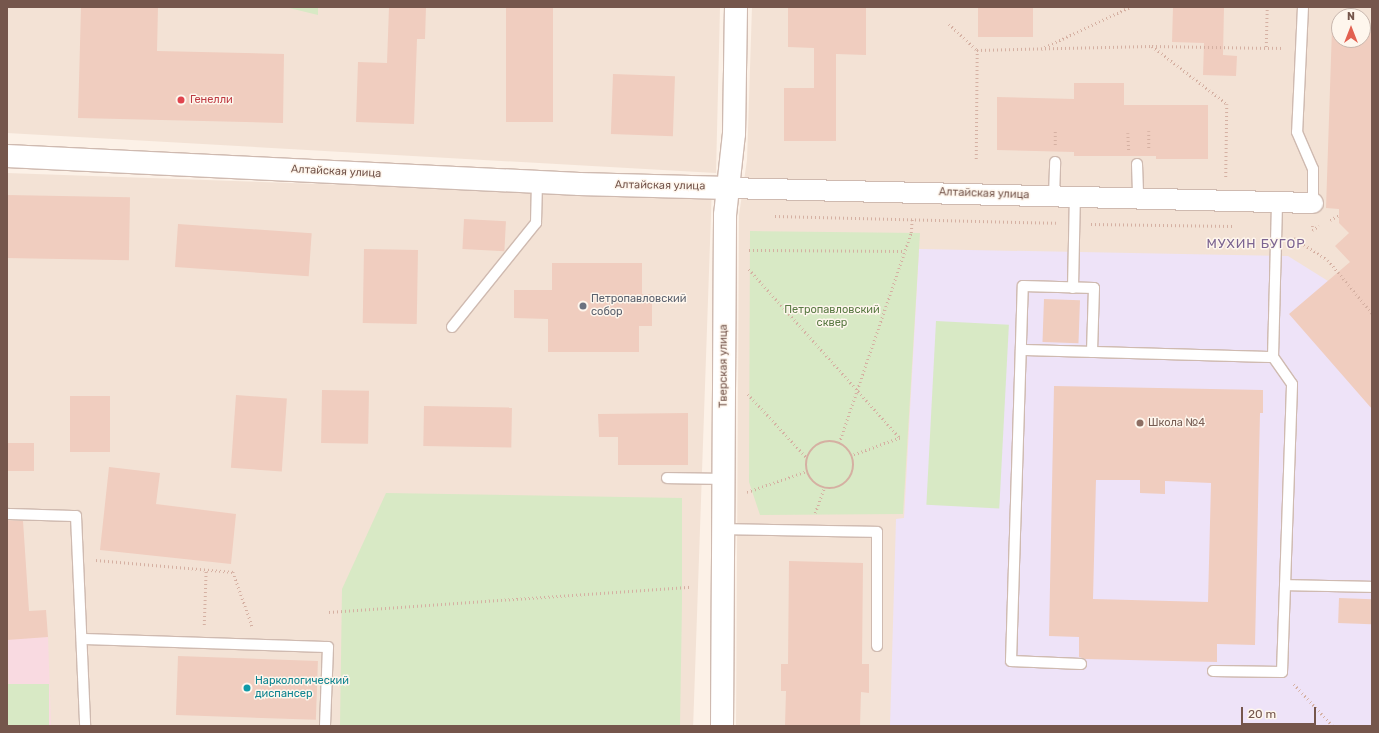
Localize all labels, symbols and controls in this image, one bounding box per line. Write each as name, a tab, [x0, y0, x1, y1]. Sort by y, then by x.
north arrow	[1331, 8, 1371, 48]
text: N	[1347, 10, 1355, 23]
place label: Генелли	[190, 93, 233, 107]
marker: Генелли	[175, 94, 187, 106]
street label: Алтайская улица	[290, 163, 382, 181]
street label: Алтайская улица	[615, 179, 705, 193]
street label: Алтайская улица	[939, 186, 1029, 202]
district label: МУХИН БУГОР	[1206, 236, 1306, 252]
place label: Петропавловский собор	[591, 293, 687, 319]
marker: Петропавловский собор	[578, 301, 588, 311]
park label: Петропавловский сквер	[784, 304, 880, 330]
street label: Тверская улица	[717, 324, 731, 408]
place label: Школа №4	[1148, 416, 1205, 430]
marker: Школа №4	[1135, 418, 1145, 428]
place label: Наркологический диспансер	[255, 675, 349, 701]
marker: Наркологический диспансер	[242, 683, 252, 693]
scale bar	[1243, 699, 1318, 725]
text: 20 m	[1248, 707, 1276, 721]

